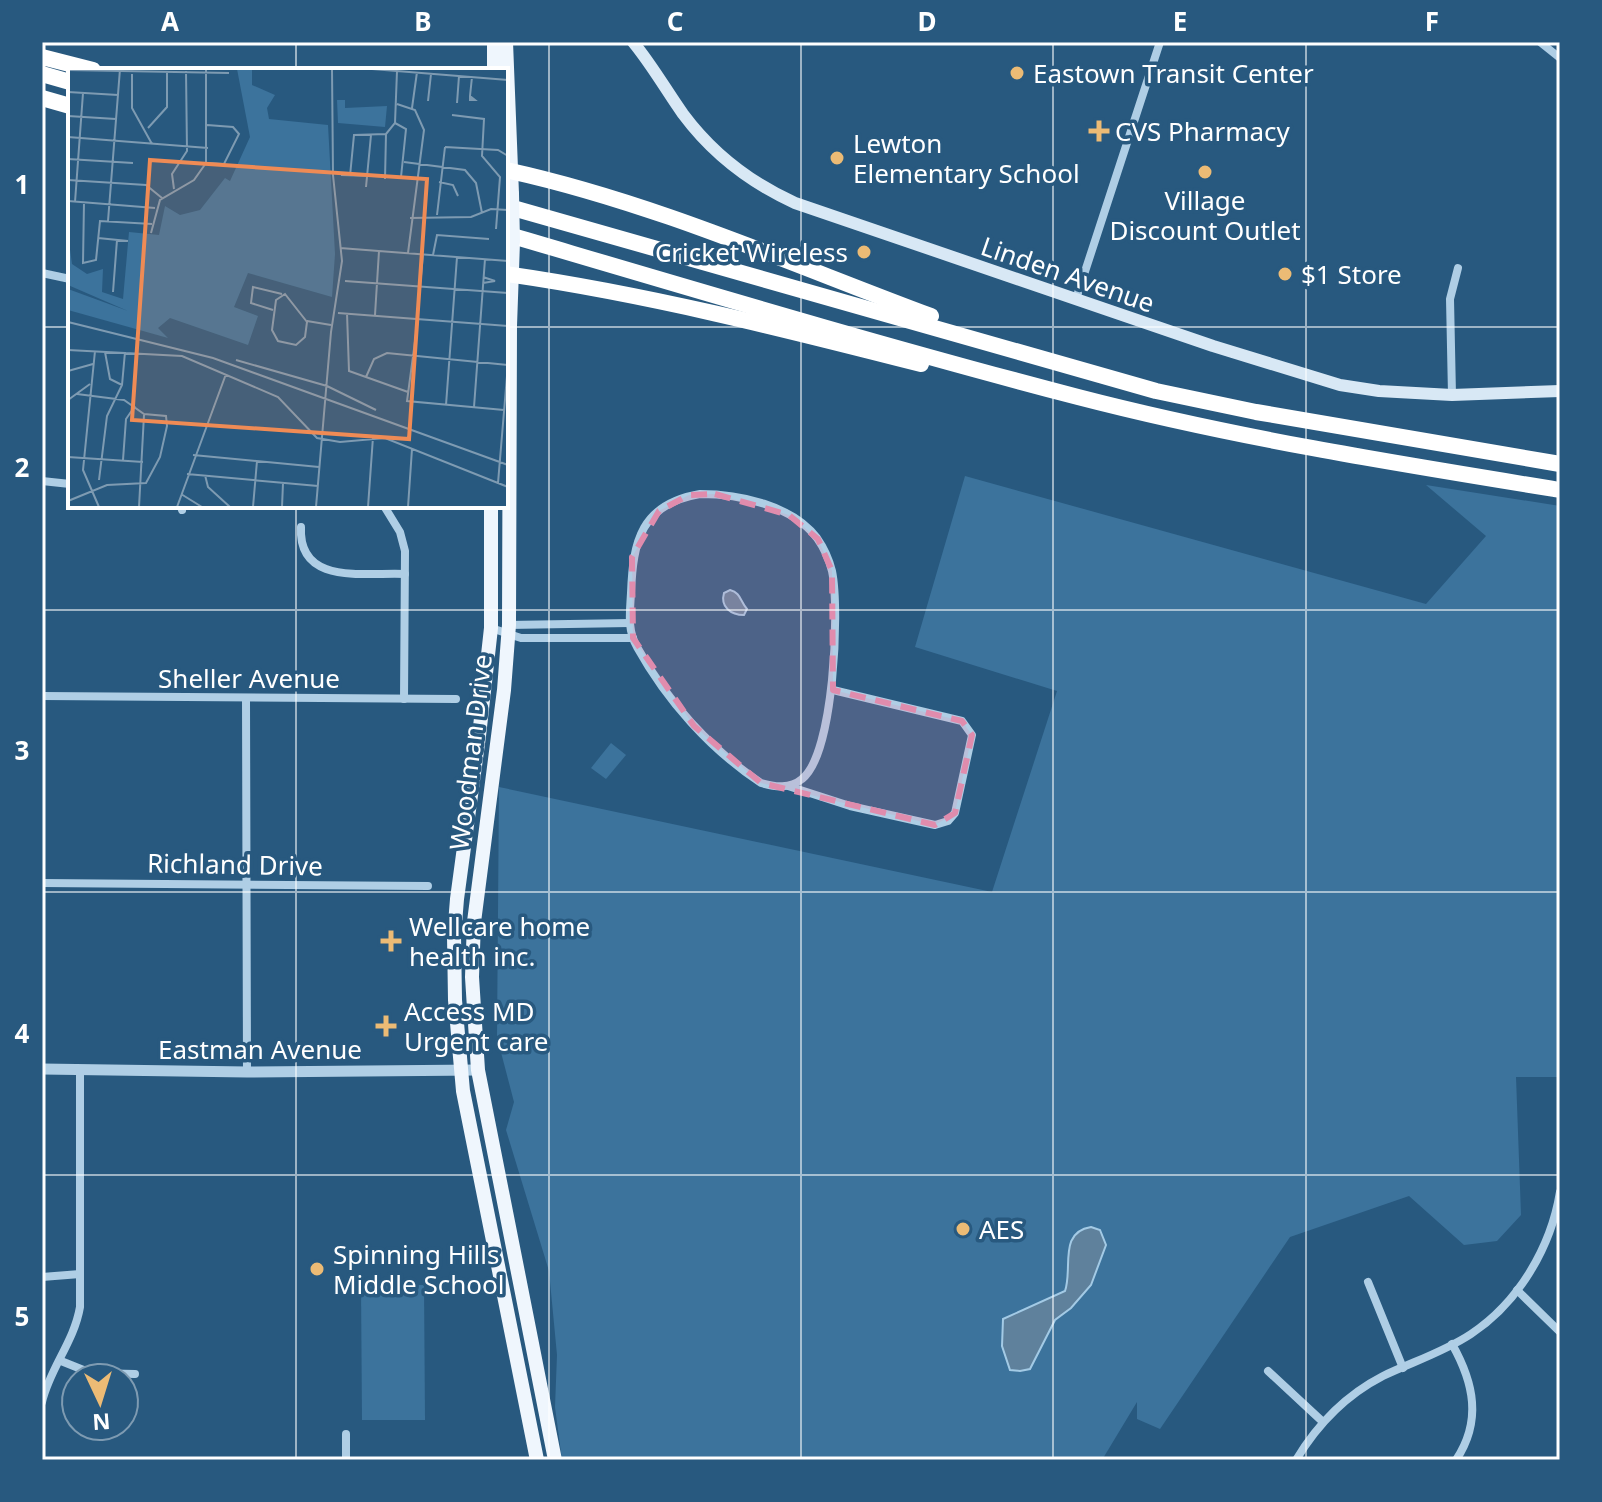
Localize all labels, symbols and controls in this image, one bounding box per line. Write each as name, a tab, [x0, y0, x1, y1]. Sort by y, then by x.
text: A	[161, 3, 179, 39]
text: B	[414, 3, 432, 39]
text: C	[667, 3, 683, 39]
text: D	[917, 3, 937, 39]
text: E	[1173, 3, 1187, 39]
text: F	[1425, 3, 1439, 39]
place label: Eastown Transit Center	[1033, 55, 1314, 91]
marker: Eastown Transit Center	[1008, 64, 1026, 82]
inset map	[68, 68, 508, 508]
place label: CVS Pharmacy	[1115, 113, 1291, 149]
marker: CVS Pharmacy	[1090, 122, 1108, 140]
place label: Lewton Elementary School	[853, 125, 1080, 191]
marker: Lewton Elementary School	[828, 149, 846, 167]
marker: Village Discount Outlet	[1196, 163, 1214, 181]
text: 1	[15, 166, 29, 202]
place label: Village Discount Outlet	[1109, 182, 1301, 248]
street label: Linden Avenue	[976, 227, 1160, 321]
place label: Cricket Wireless	[655, 234, 848, 270]
marker: Cricket Wireless	[855, 243, 873, 261]
place label: $1 Store	[1301, 256, 1402, 292]
marker: $1 Store	[1276, 265, 1294, 283]
text: 2	[15, 449, 30, 485]
street label: Woodman Drive	[440, 652, 500, 852]
street label: Sheller Avenue	[158, 660, 340, 696]
text: 3	[15, 732, 29, 768]
street label: Richland Drive	[147, 844, 323, 884]
place label: Wellcare home health inc.	[409, 908, 590, 974]
marker: Wellcare home health inc.	[380, 930, 402, 952]
place label: Access MD Urgent care	[404, 993, 548, 1059]
text: 4	[15, 1015, 30, 1051]
marker: Access MD Urgent care	[375, 1015, 397, 1037]
street label: Eastman Avenue	[158, 1031, 362, 1067]
place label: AES	[979, 1211, 1024, 1247]
marker: AES	[954, 1220, 972, 1238]
place label: Spinning Hills Middle School	[333, 1236, 504, 1302]
marker: Spinning Hills Middle School	[308, 1260, 326, 1278]
text: 5	[15, 1298, 29, 1334]
north arrow	[60, 1362, 140, 1442]
text: N	[91, 1407, 111, 1439]

